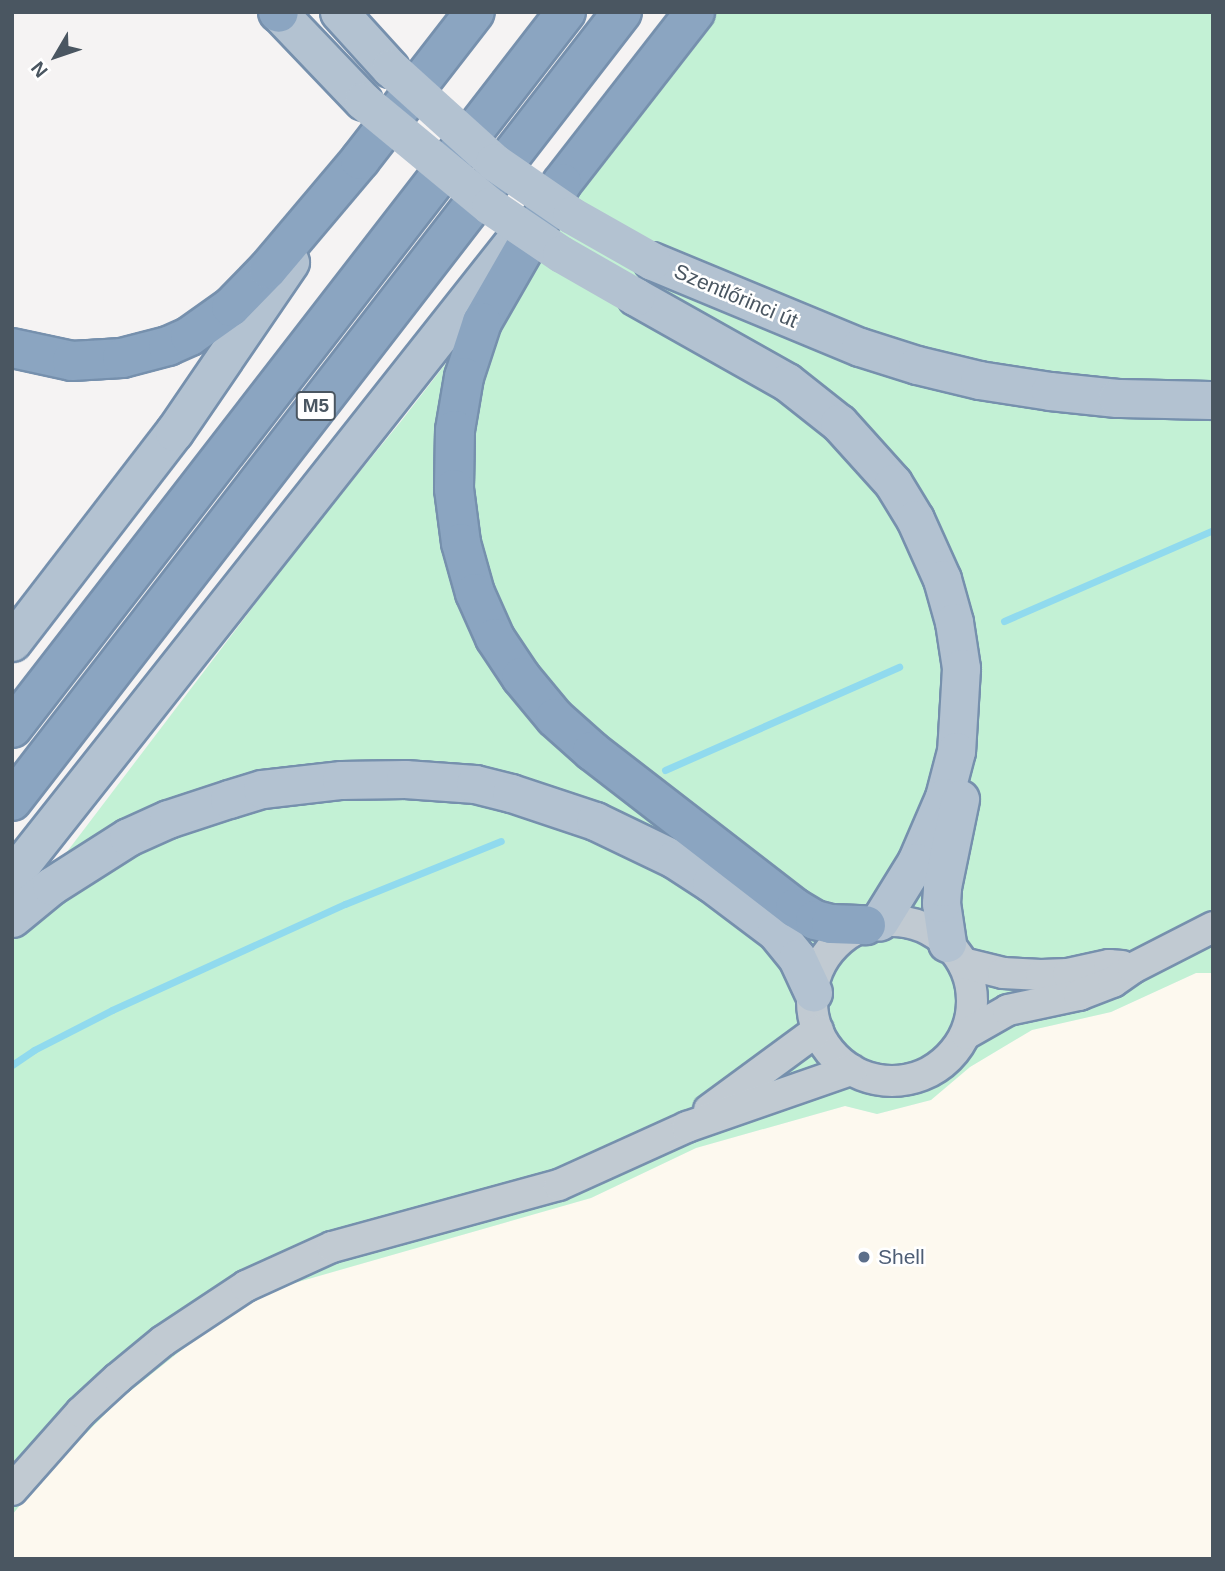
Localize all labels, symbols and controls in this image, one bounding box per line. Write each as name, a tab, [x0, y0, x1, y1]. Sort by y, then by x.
north arrow	[21, 21, 91, 91]
text: N	[27, 58, 52, 81]
street label: Szentlőrinci út	[670, 259, 802, 333]
road number: M5	[295, 390, 337, 422]
place label: Shell	[878, 1244, 925, 1270]
marker: Shell	[856, 1249, 872, 1265]

